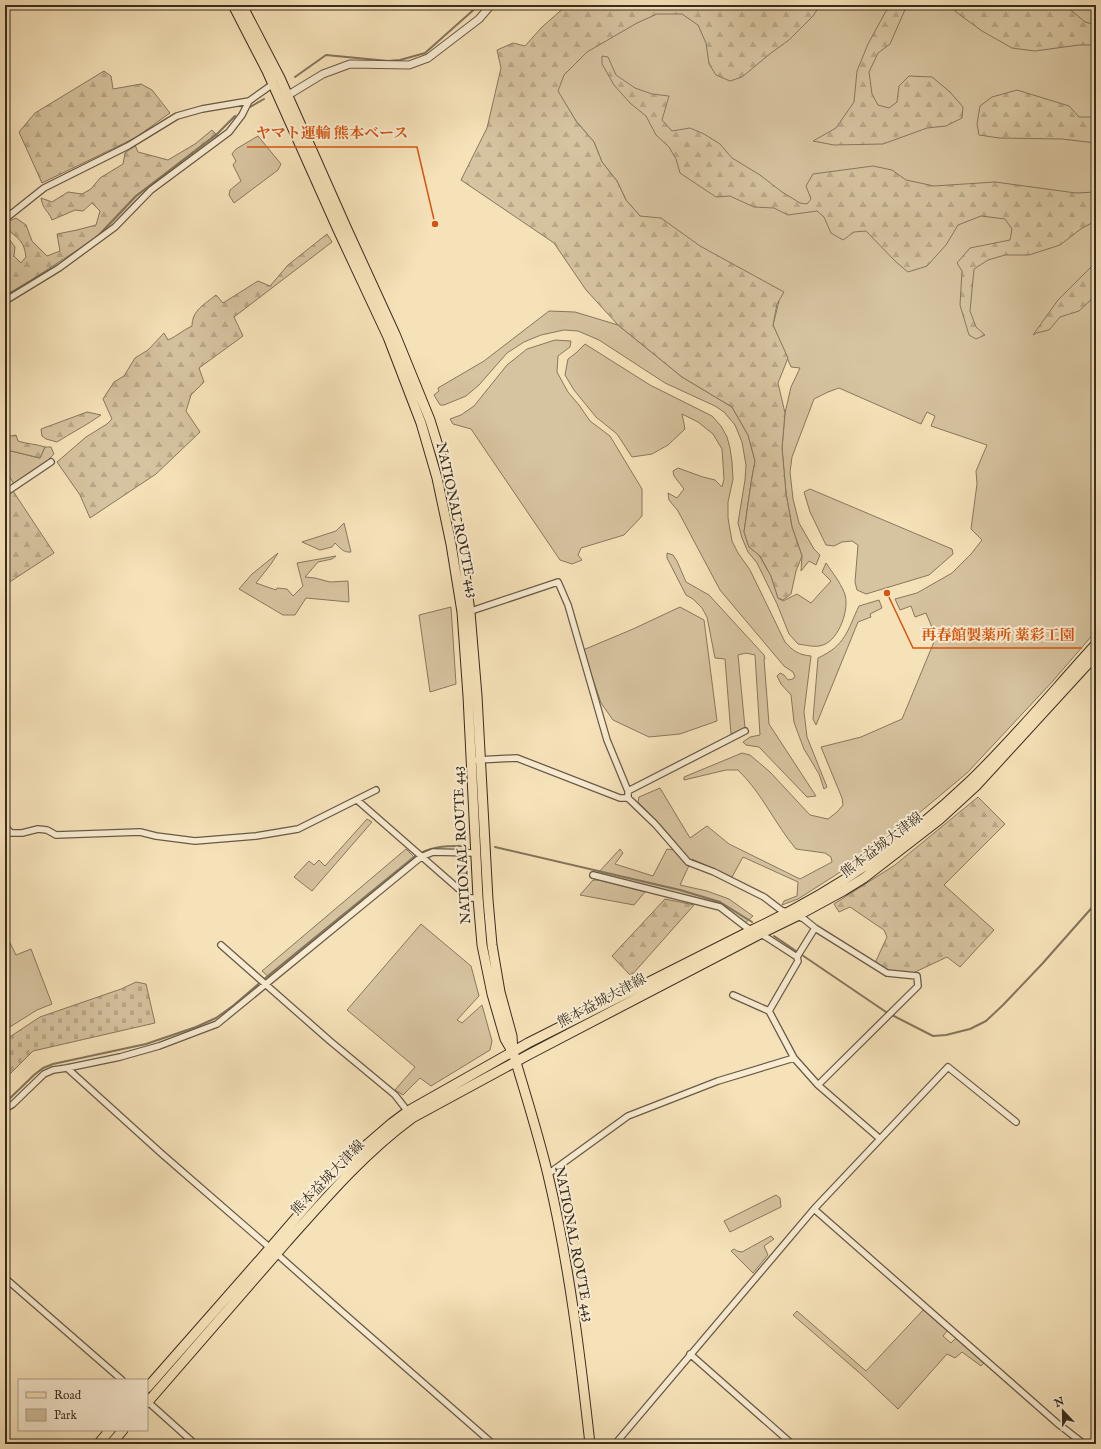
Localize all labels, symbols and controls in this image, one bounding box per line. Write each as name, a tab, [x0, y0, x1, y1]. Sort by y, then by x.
callout: ヤマト運輸 熊本ベース	[247, 120, 417, 147]
text: ヤマト運輸 熊本ベース	[256, 124, 408, 143]
street label: NATIONAL ROUTE 443	[432, 441, 482, 599]
callout: 再春館製薬所 薬彩工園	[913, 621, 1082, 648]
text: 再春館製薬所 薬彩工園	[921, 626, 1075, 645]
street label: NATIONAL ROUTE 443	[449, 765, 475, 925]
street label: 熊本益城大津線	[837, 808, 927, 882]
street label: 熊本益城大津線	[555, 970, 649, 1032]
street label: 熊本益城大津線	[287, 1137, 369, 1219]
street label: NATIONAL ROUTE 443	[550, 1165, 598, 1323]
legend	[18, 1379, 148, 1431]
text: Road	[54, 1388, 82, 1403]
north arrow	[1043, 1391, 1083, 1431]
text: N	[1052, 1394, 1067, 1411]
text: Park	[54, 1408, 77, 1423]

